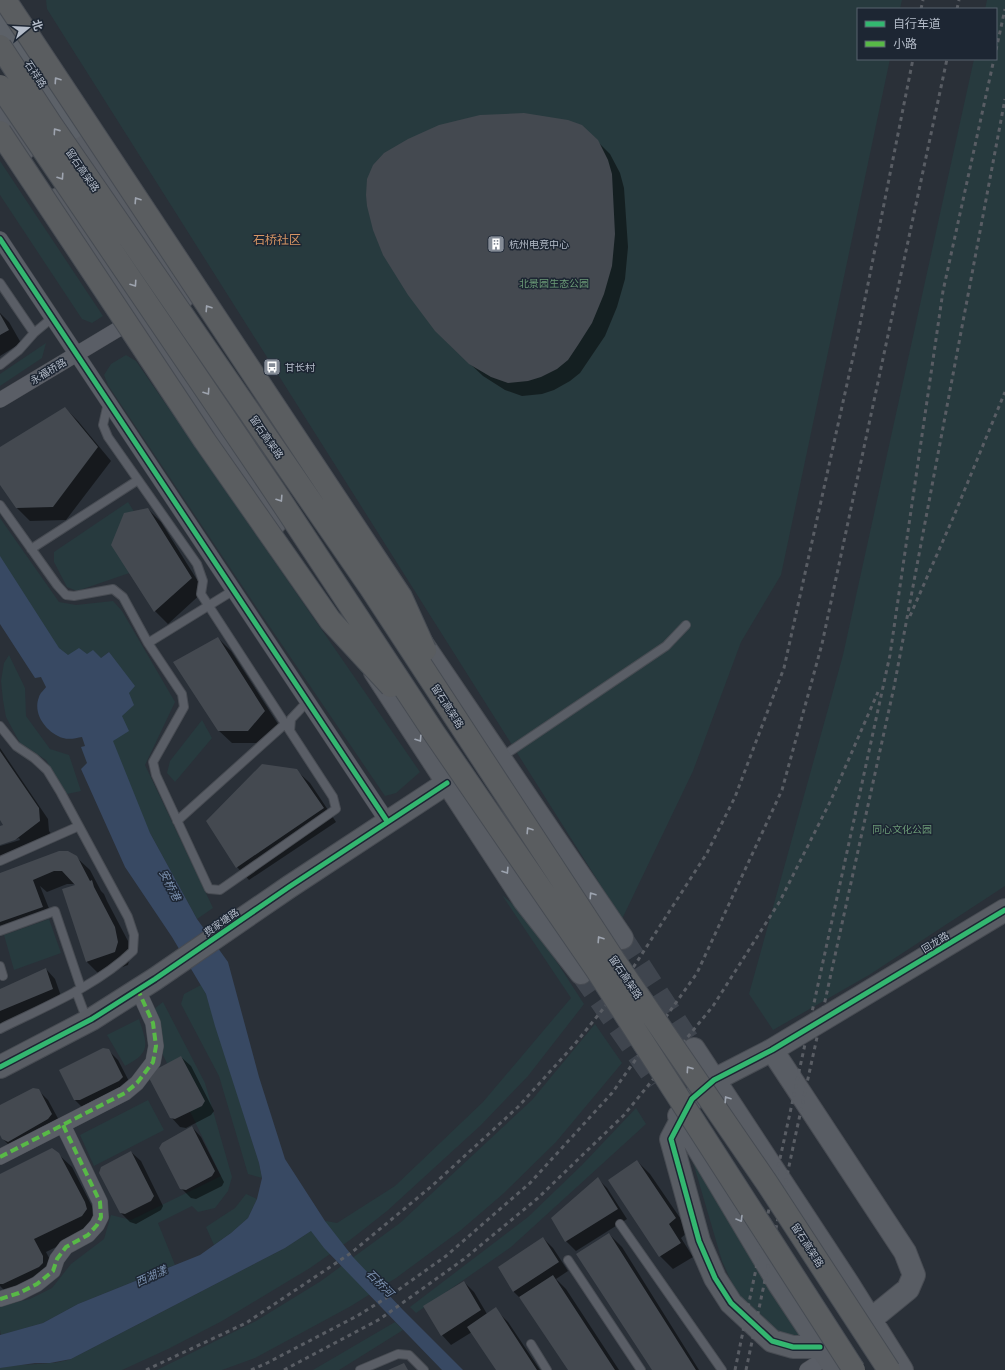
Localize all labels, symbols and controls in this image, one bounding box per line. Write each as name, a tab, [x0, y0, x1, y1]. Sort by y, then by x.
north arrow	[8, 8, 48, 48]
legend	[857, 8, 997, 60]
text: 自行车道	[893, 16, 941, 31]
text: 北	[29, 18, 46, 32]
text: 小路	[893, 36, 917, 51]
street label: 石祥路	[22, 58, 49, 90]
one-way arrow	[55, 77, 62, 84]
one-way arrow	[53, 128, 61, 135]
street label: 留石高架路	[63, 146, 102, 194]
one-way arrow	[56, 172, 63, 179]
one-way arrow	[134, 197, 142, 204]
district label: 石桥社区	[253, 232, 301, 247]
building icon: 杭州电竞中心	[486, 234, 506, 254]
place label: 杭州电竞中心	[509, 238, 569, 251]
park label: 北景园生态公园	[519, 277, 589, 290]
one-way arrow	[129, 280, 137, 287]
one-way arrow	[206, 305, 213, 312]
street label: 永福桥路	[28, 356, 69, 387]
bus stop icon: 甘长村	[262, 357, 282, 377]
place label: 甘长村	[285, 361, 315, 374]
one-way arrow	[202, 387, 209, 394]
street label: 留石高架路	[247, 413, 286, 461]
one-way arrow	[275, 495, 283, 502]
street label: 留石高架路	[429, 682, 467, 731]
one-way arrow	[414, 735, 422, 742]
park label: 同心文化公园	[872, 823, 932, 836]
one-way arrow	[526, 827, 534, 834]
water label: 安桥港	[156, 867, 185, 905]
one-way arrow	[501, 867, 508, 874]
one-way arrow	[590, 892, 597, 899]
street label: 费家塘路	[201, 906, 241, 939]
street label: 回龙路	[919, 929, 951, 956]
one-way arrow	[597, 936, 605, 943]
street label: 留石高架路	[606, 953, 645, 1002]
one-way arrow	[687, 1067, 694, 1074]
one-way arrow	[724, 1096, 732, 1103]
one-way arrow	[735, 1215, 742, 1222]
street label: 留石高架路	[789, 1221, 827, 1270]
water label: 西湖漾	[133, 1262, 171, 1289]
water label: 石桥河	[363, 1266, 398, 1301]

